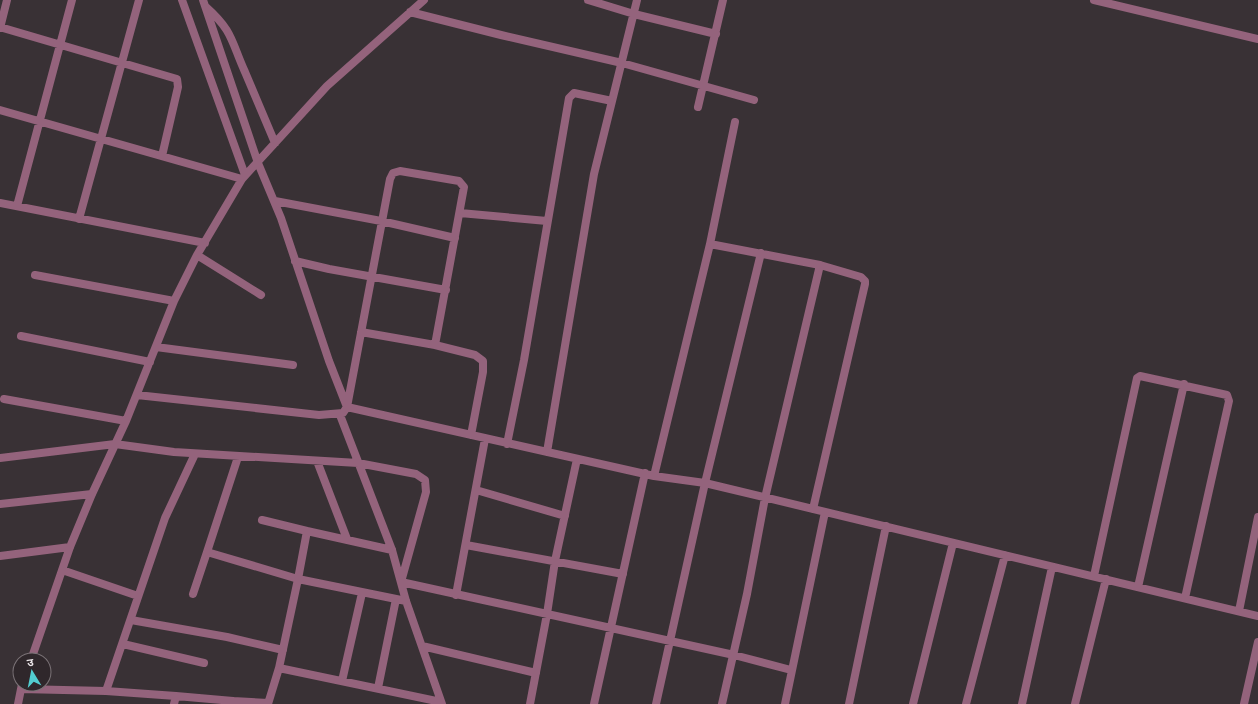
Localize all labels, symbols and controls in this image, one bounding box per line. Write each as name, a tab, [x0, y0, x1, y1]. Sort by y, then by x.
north arrow	[12, 652, 52, 692]
text: उ	[26, 656, 35, 669]

